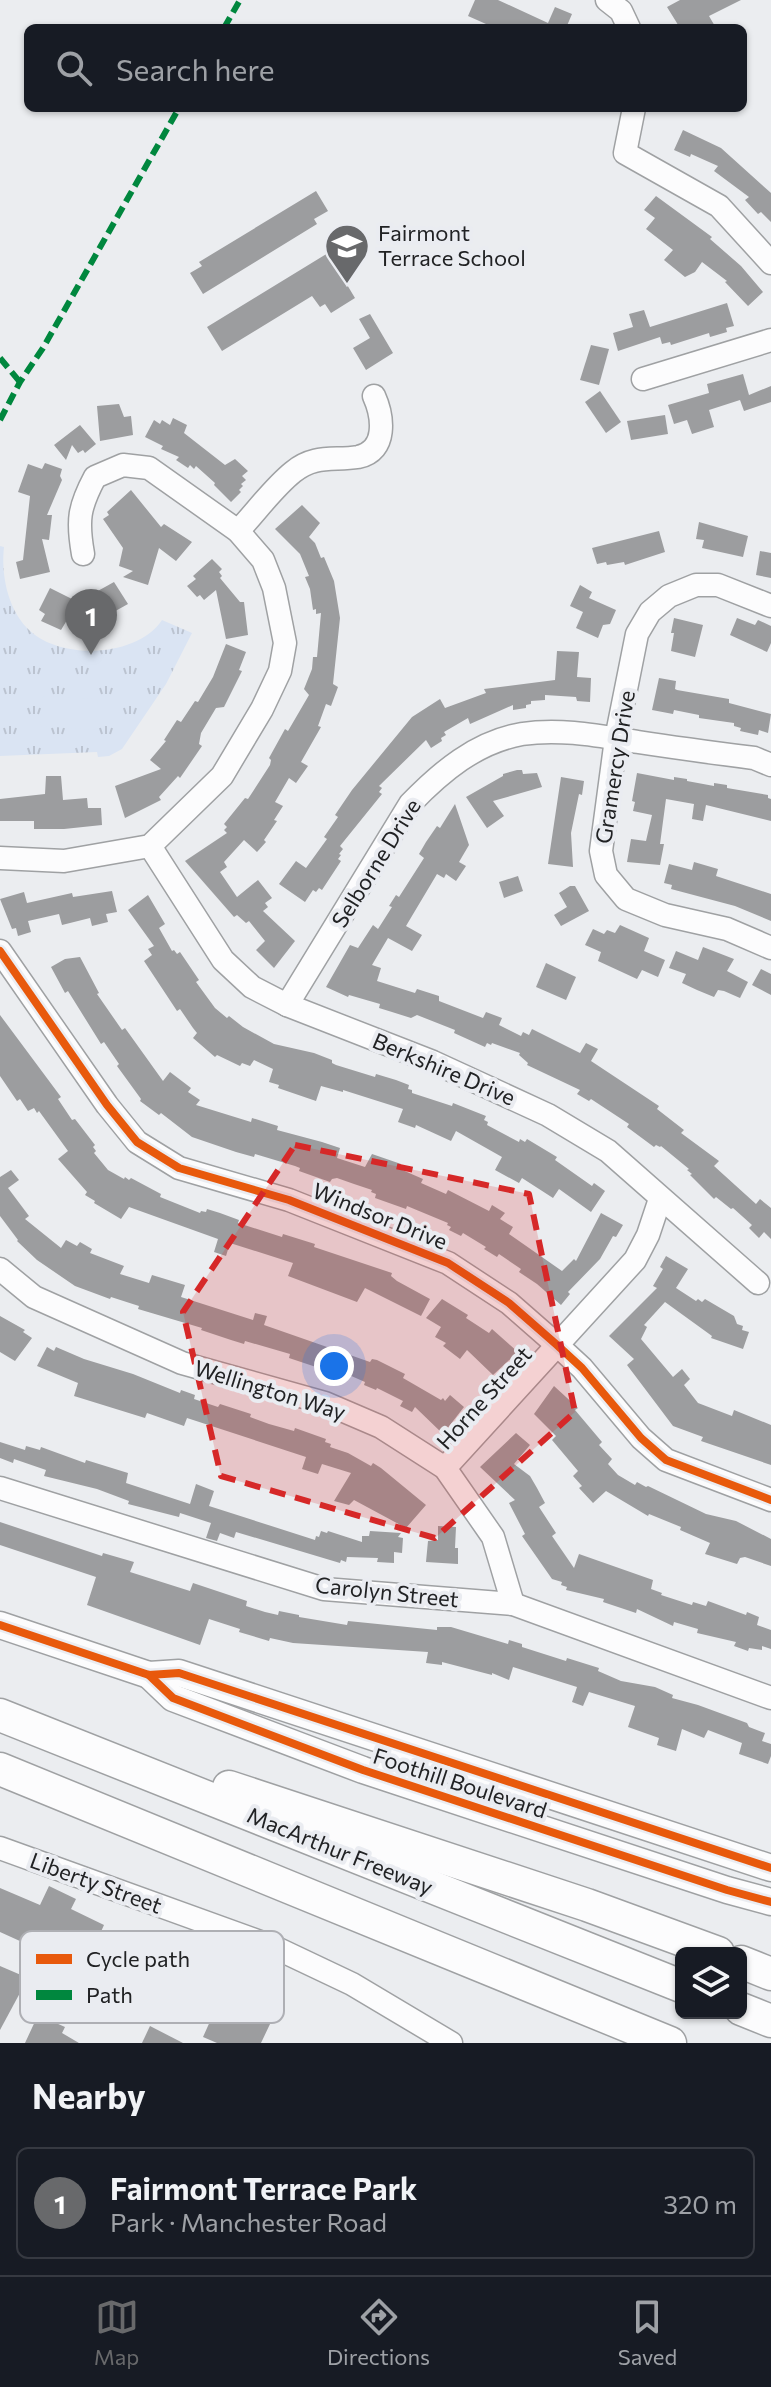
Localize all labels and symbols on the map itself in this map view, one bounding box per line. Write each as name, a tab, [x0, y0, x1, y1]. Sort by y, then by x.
place label: Fairmont Terrace School	[378, 219, 526, 271]
school or university icon: Fairmont Terrace School	[323, 222, 371, 285]
pin: 1	[65, 589, 117, 655]
street label: Gramercy Drive	[589, 688, 640, 846]
street label: Selborne Drive	[325, 793, 426, 932]
street label: Berkshire Drive	[369, 1026, 520, 1111]
street label: Windsor Drive	[309, 1176, 451, 1255]
street label: Horne Street	[430, 1341, 537, 1455]
your location	[314, 1346, 354, 1386]
street label: Wellington Way	[191, 1354, 349, 1425]
street label: Carolyn Street	[314, 1571, 460, 1612]
street label: Foothill Boulevard	[370, 1742, 550, 1823]
street label: MacArthur Freeway	[243, 1801, 437, 1900]
street label: Liberty Street	[26, 1846, 166, 1919]
legend	[20, 1931, 284, 2023]
text: Cycle path	[86, 1945, 190, 1972]
text: Path	[86, 1981, 133, 2008]

